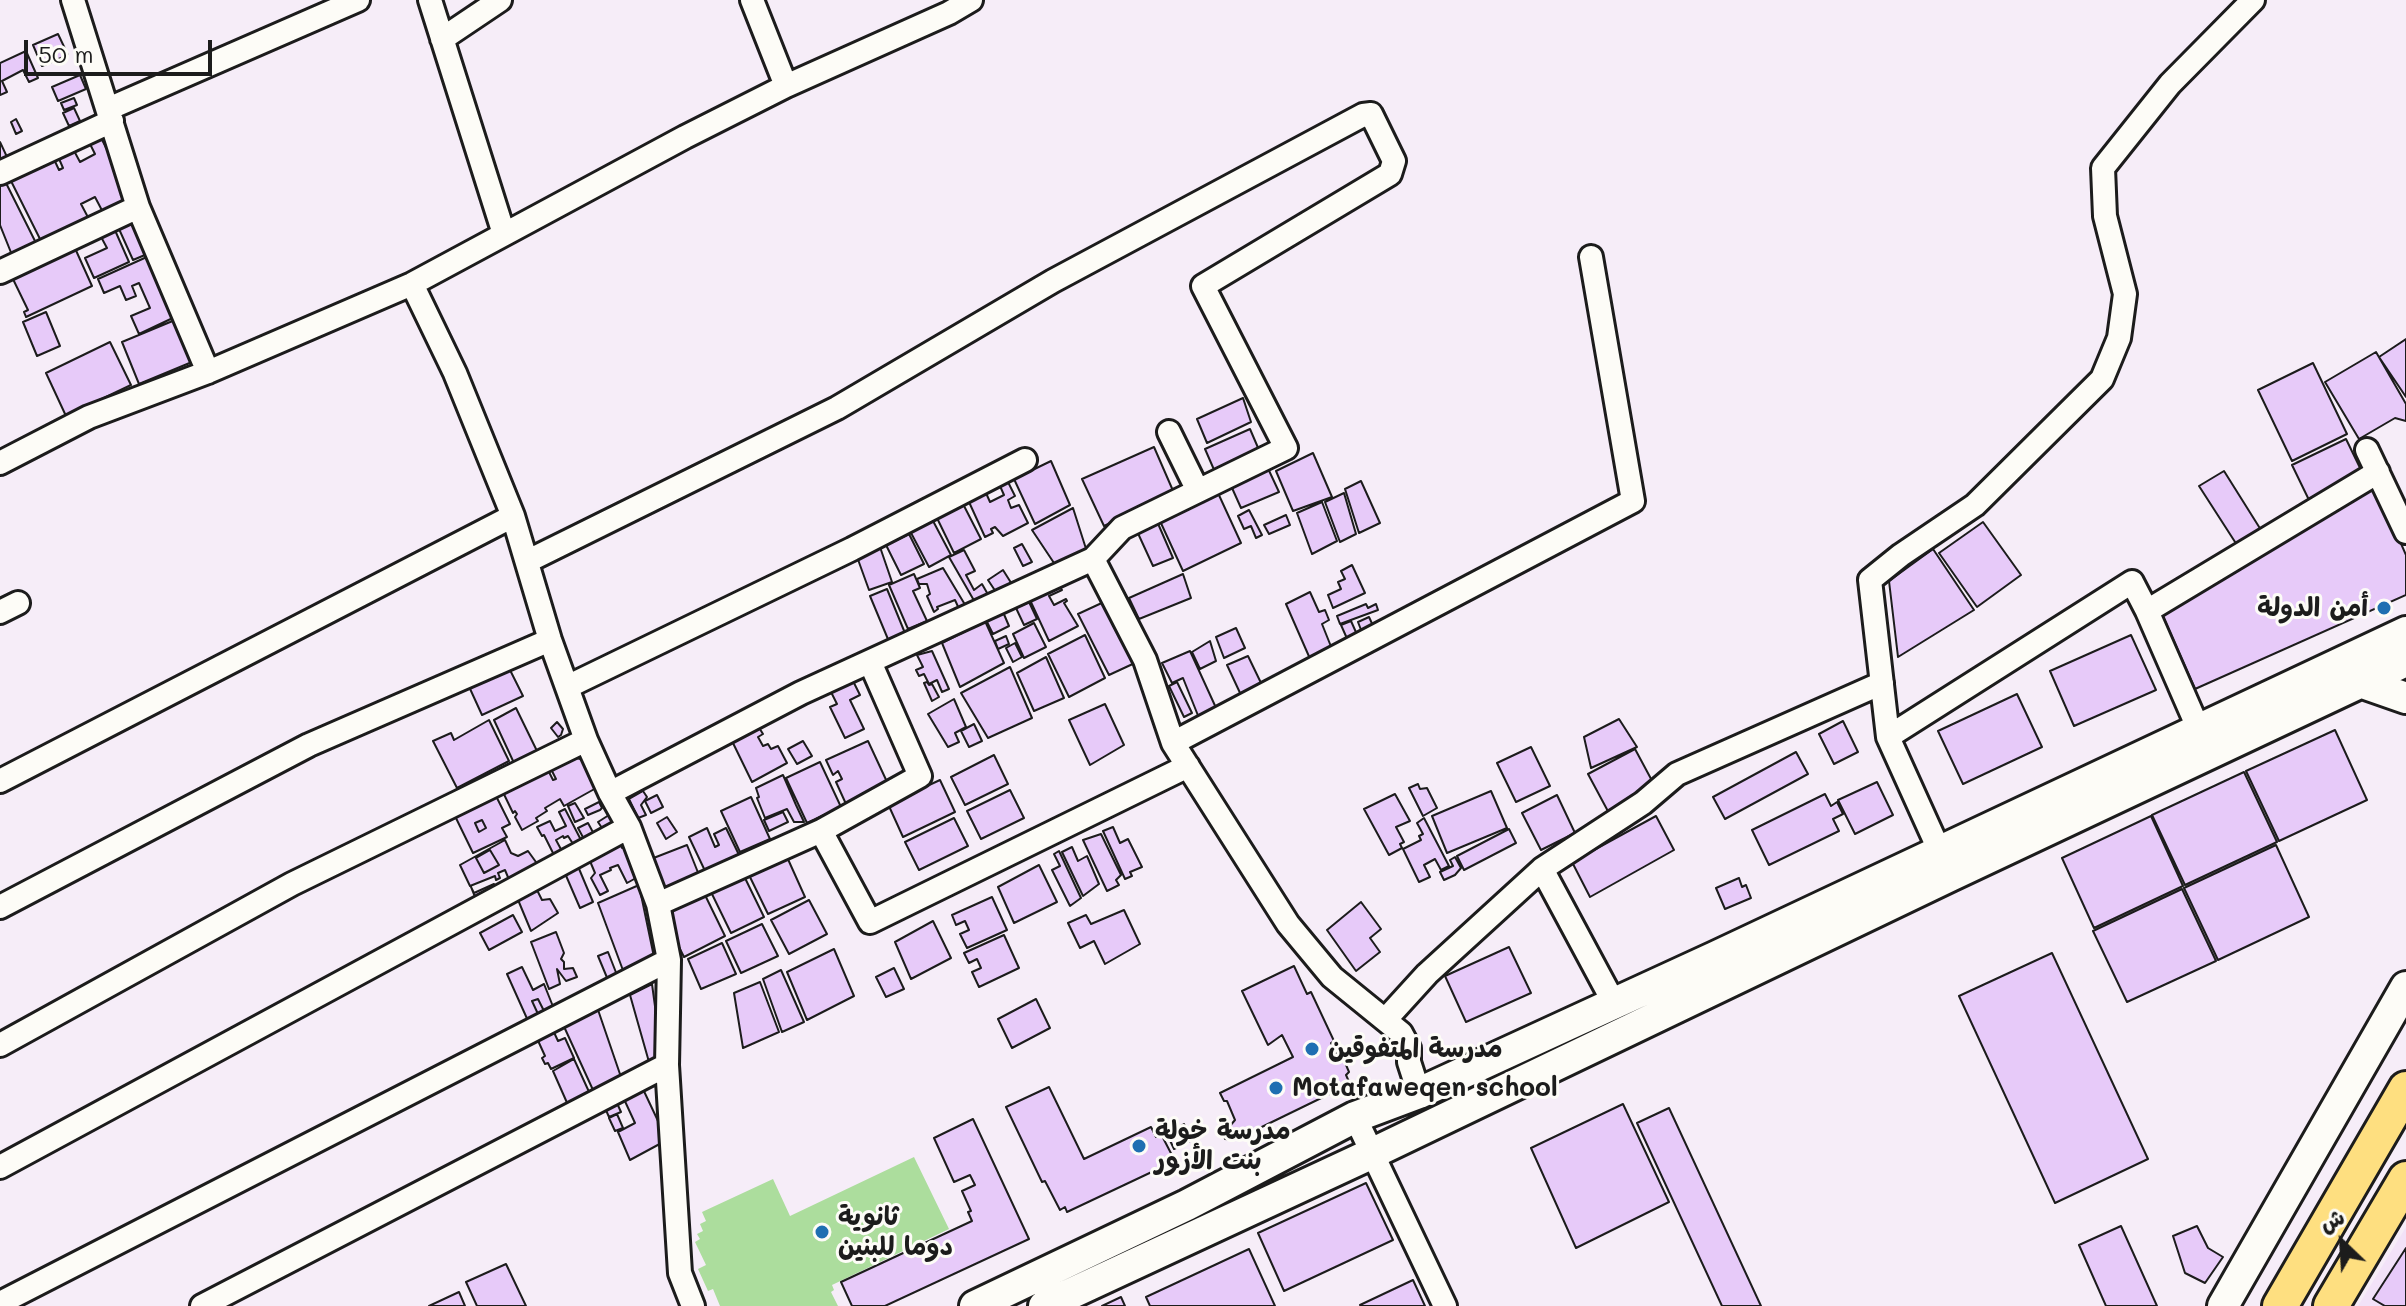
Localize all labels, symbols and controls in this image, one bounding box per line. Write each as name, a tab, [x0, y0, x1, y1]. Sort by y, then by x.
scale bar	[28, 24, 216, 74]
text: 50 m	[38, 38, 94, 69]
place label: أمن الدولة	[2257, 592, 2368, 624]
marker: أمن الدولة	[2375, 599, 2393, 617]
place label: مدرسة المتفوقين	[1328, 1033, 1503, 1065]
marker: مدرسة المتفوقين	[1303, 1040, 1321, 1058]
place label: Motafaweqen school	[1292, 1072, 1558, 1104]
marker: Motafaweqen school	[1267, 1079, 1285, 1097]
place label: مدرسة خولة بنت الأزور	[1155, 1115, 1291, 1176]
marker: مدرسة خولة بنت الأزور	[1130, 1137, 1148, 1155]
place label: ثانوية دوما للبنين	[838, 1201, 953, 1262]
north arrow	[2302, 1202, 2382, 1282]
text: ش	[2315, 1202, 2349, 1238]
marker: ثانوية دوما للبنين	[813, 1223, 831, 1241]

